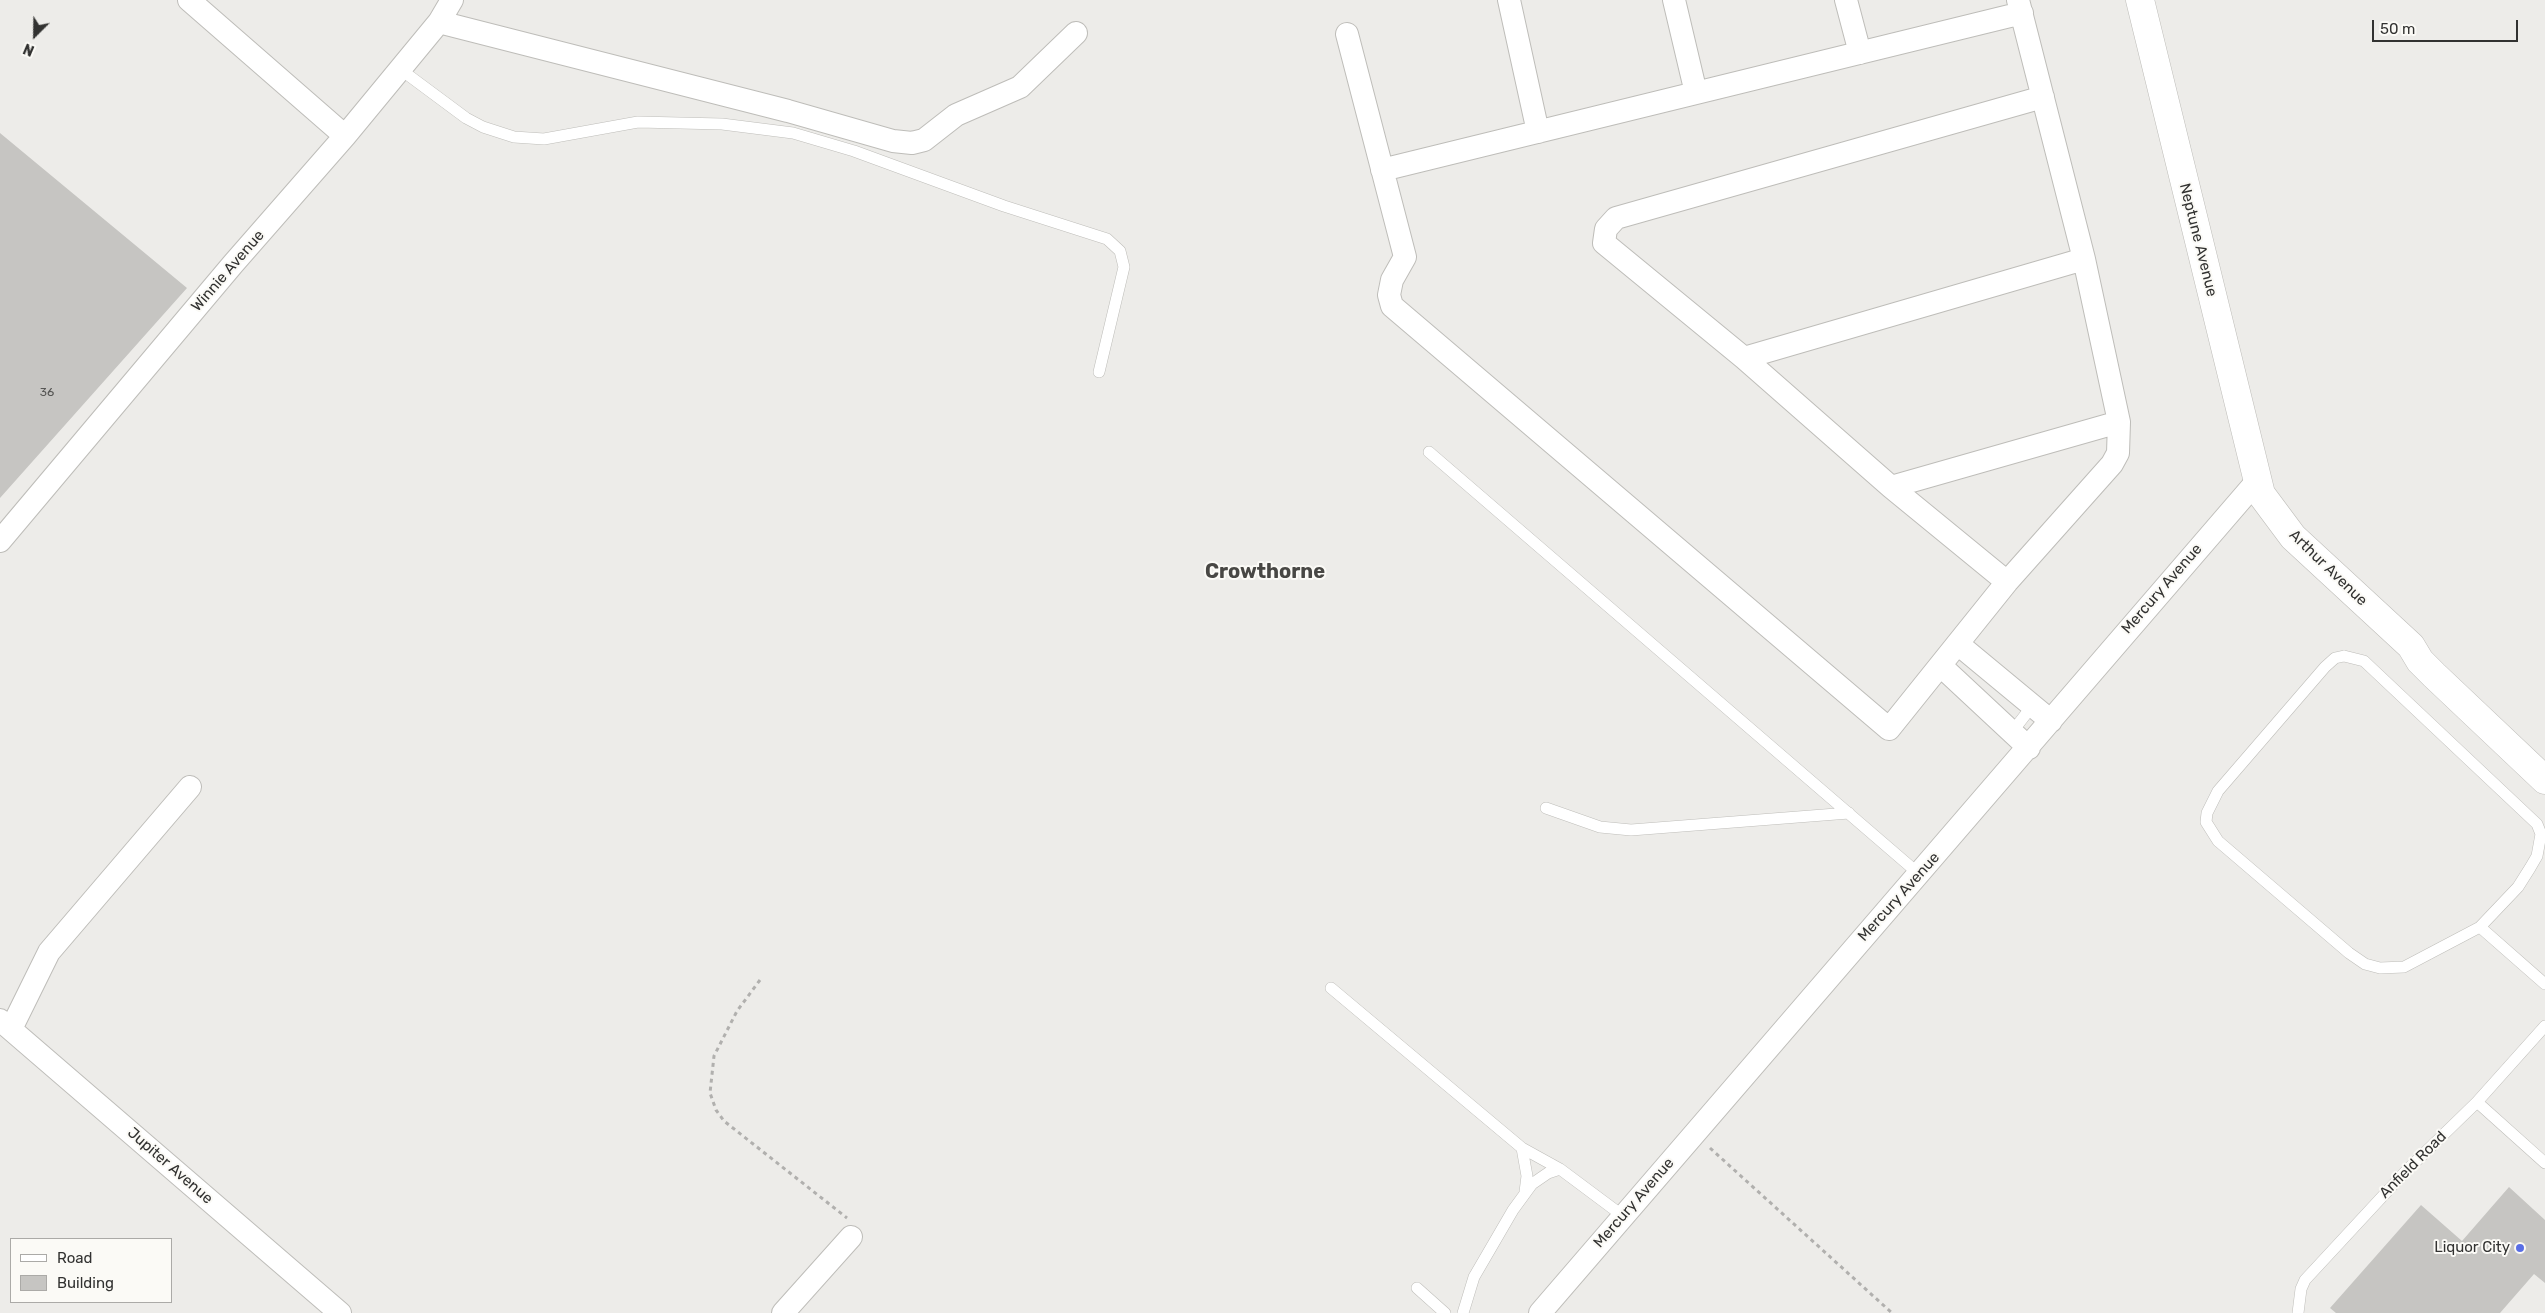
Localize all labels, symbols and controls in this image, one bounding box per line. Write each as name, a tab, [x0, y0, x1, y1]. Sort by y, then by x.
north arrow	[10, 10, 60, 60]
scale bar	[2375, 10, 2521, 42]
text: 50 m	[2380, 20, 2415, 38]
text: N	[21, 39, 37, 59]
street label: Neptune Avenue	[2175, 181, 2221, 299]
street label: Winnie Avenue	[188, 227, 268, 315]
house number: 36	[40, 386, 54, 400]
street label: Arthur Avenue	[2285, 526, 2371, 610]
street label: Mercury Avenue	[2118, 540, 2206, 638]
district label: Crowthorne	[1205, 560, 1325, 584]
street label: Mercury Avenue	[1854, 849, 1944, 945]
street label: Jupiter Avenue	[124, 1124, 216, 1208]
street label: Anfield Road	[2376, 1128, 2450, 1202]
street label: Mercury Avenue	[1590, 1154, 1678, 1252]
legend	[10, 1238, 172, 1303]
place label: Liquor City	[2434, 1239, 2510, 1257]
marker: Liquor City	[2514, 1242, 2526, 1254]
text: Road	[57, 1249, 93, 1267]
text: Building	[57, 1274, 114, 1292]

